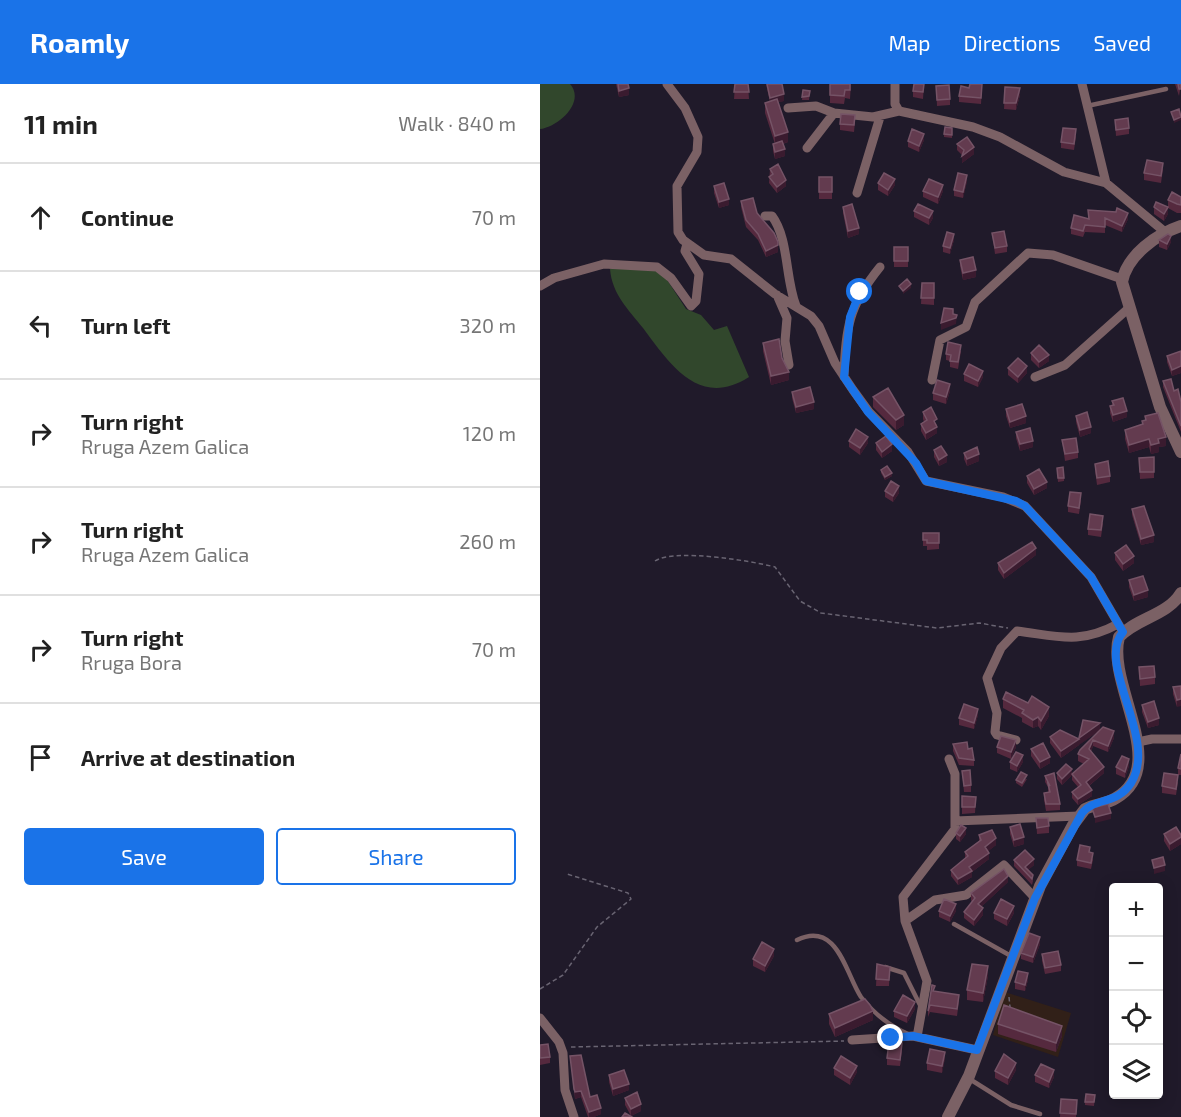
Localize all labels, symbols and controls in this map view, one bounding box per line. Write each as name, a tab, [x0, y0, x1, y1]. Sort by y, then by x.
text: Roamly	[30, 25, 129, 59]
text: Map	[888, 30, 931, 55]
text: Directions	[964, 30, 1060, 55]
text: Saved	[1093, 30, 1151, 55]
text: 11 min	[24, 108, 98, 139]
text: Walk · 840 m	[398, 111, 516, 135]
icon: ahead	[24, 201, 57, 234]
text: Continue	[81, 204, 174, 230]
text: 70 m	[472, 205, 516, 229]
route start	[846, 278, 872, 304]
icon: left	[24, 309, 57, 342]
text: Turn left	[81, 312, 170, 338]
text: 320 m	[460, 313, 516, 337]
text: Turn right	[81, 408, 183, 434]
icon: right	[24, 417, 57, 450]
text: 120 m	[463, 421, 516, 445]
text: Rruga Azem Galica	[81, 434, 249, 458]
text: Turn right	[81, 516, 183, 542]
icon: right	[24, 525, 57, 558]
text: 260 m	[459, 529, 516, 553]
text: Rruga Azem Galica	[81, 542, 249, 566]
text: Turn right	[81, 624, 183, 650]
icon: right	[24, 633, 57, 666]
text: 70 m	[472, 637, 516, 661]
text: Rruga Bora	[81, 650, 182, 674]
icon: arrive	[24, 741, 57, 774]
text: Arrive at destination	[81, 744, 295, 770]
button: Save	[24, 828, 264, 885]
button: Share	[276, 828, 516, 885]
map controls	[1109, 883, 1163, 1099]
button: +	[1109, 883, 1163, 937]
button: −	[1109, 937, 1163, 991]
button: locate	[1109, 991, 1163, 1045]
route end	[877, 1024, 903, 1050]
button: layers	[1109, 1045, 1163, 1099]

